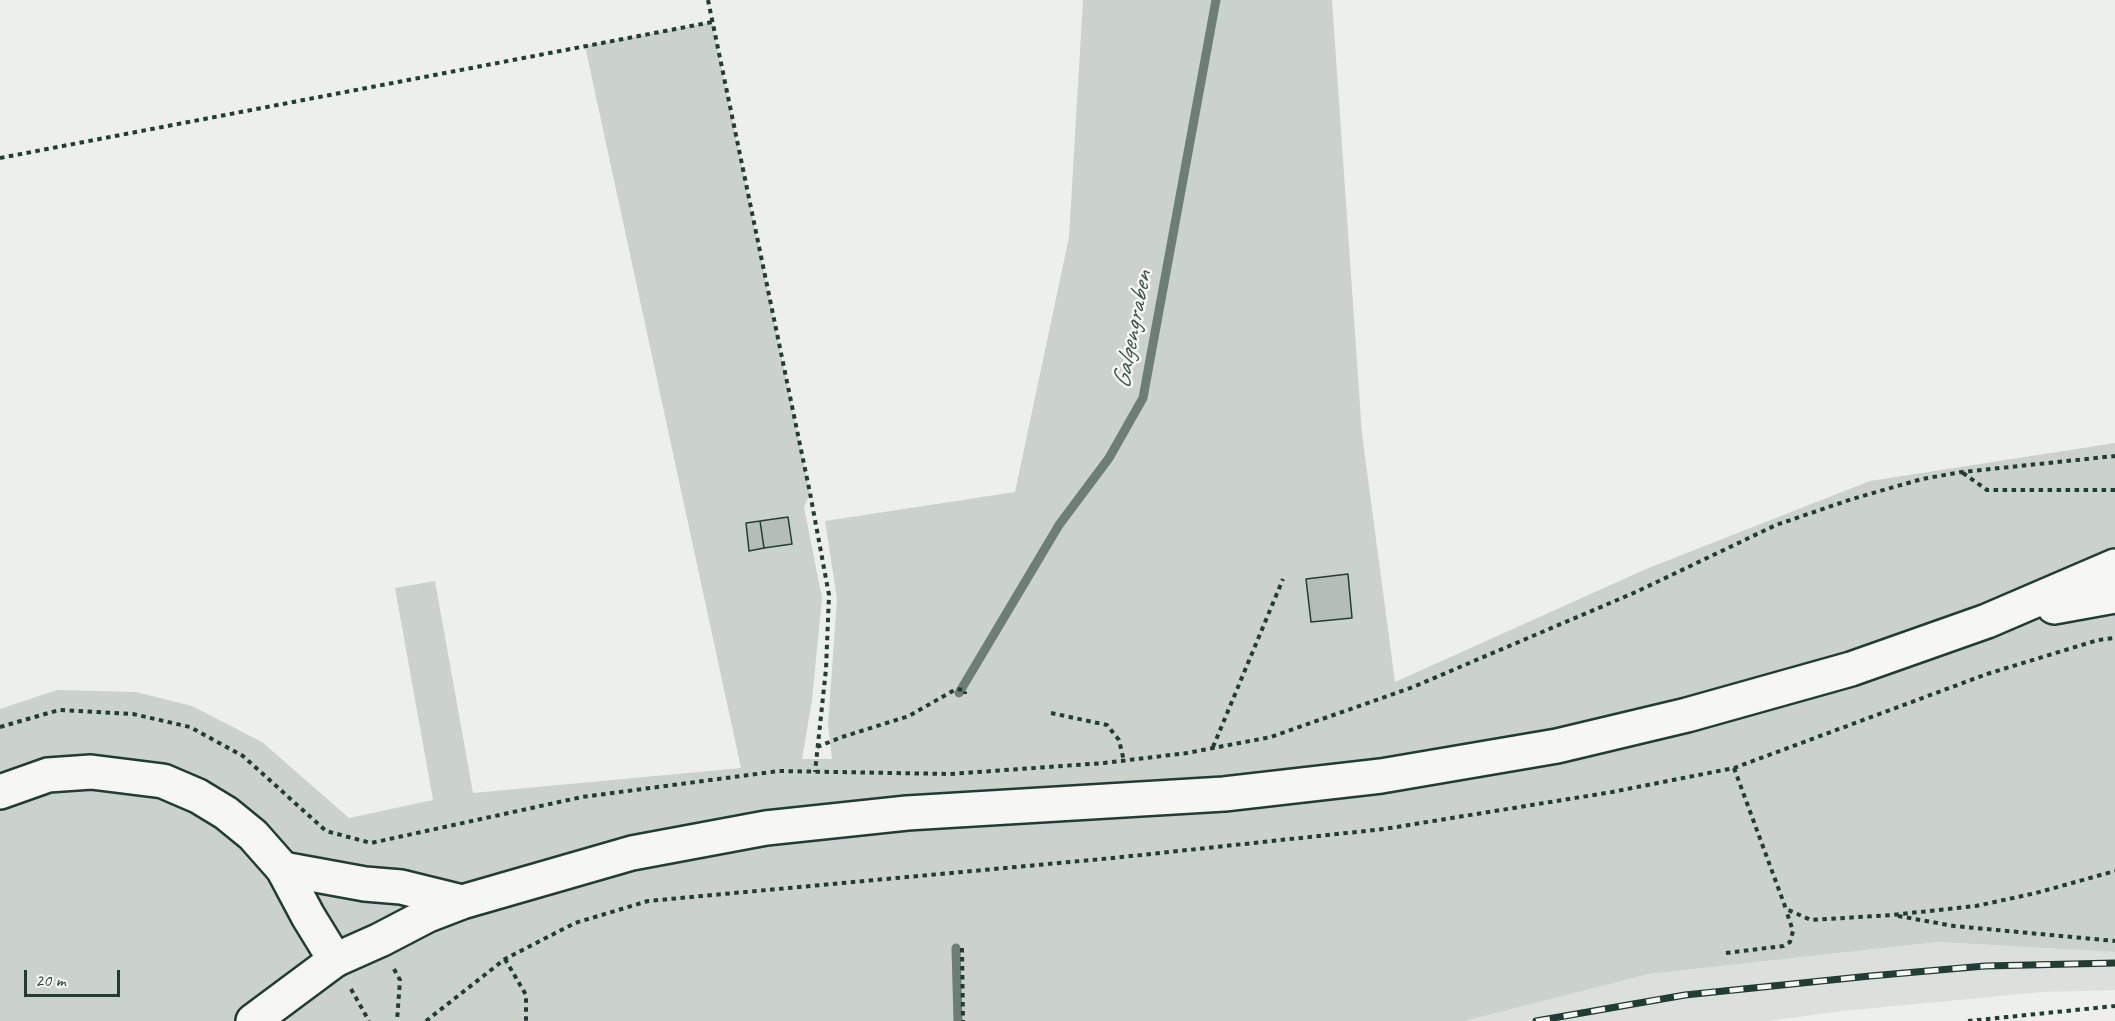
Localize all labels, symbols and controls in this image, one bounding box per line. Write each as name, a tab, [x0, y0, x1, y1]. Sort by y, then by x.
water label: Galgengraben	[1106, 269, 1160, 391]
scale bar	[27, 958, 123, 996]
text: 20 m	[35, 969, 66, 991]

